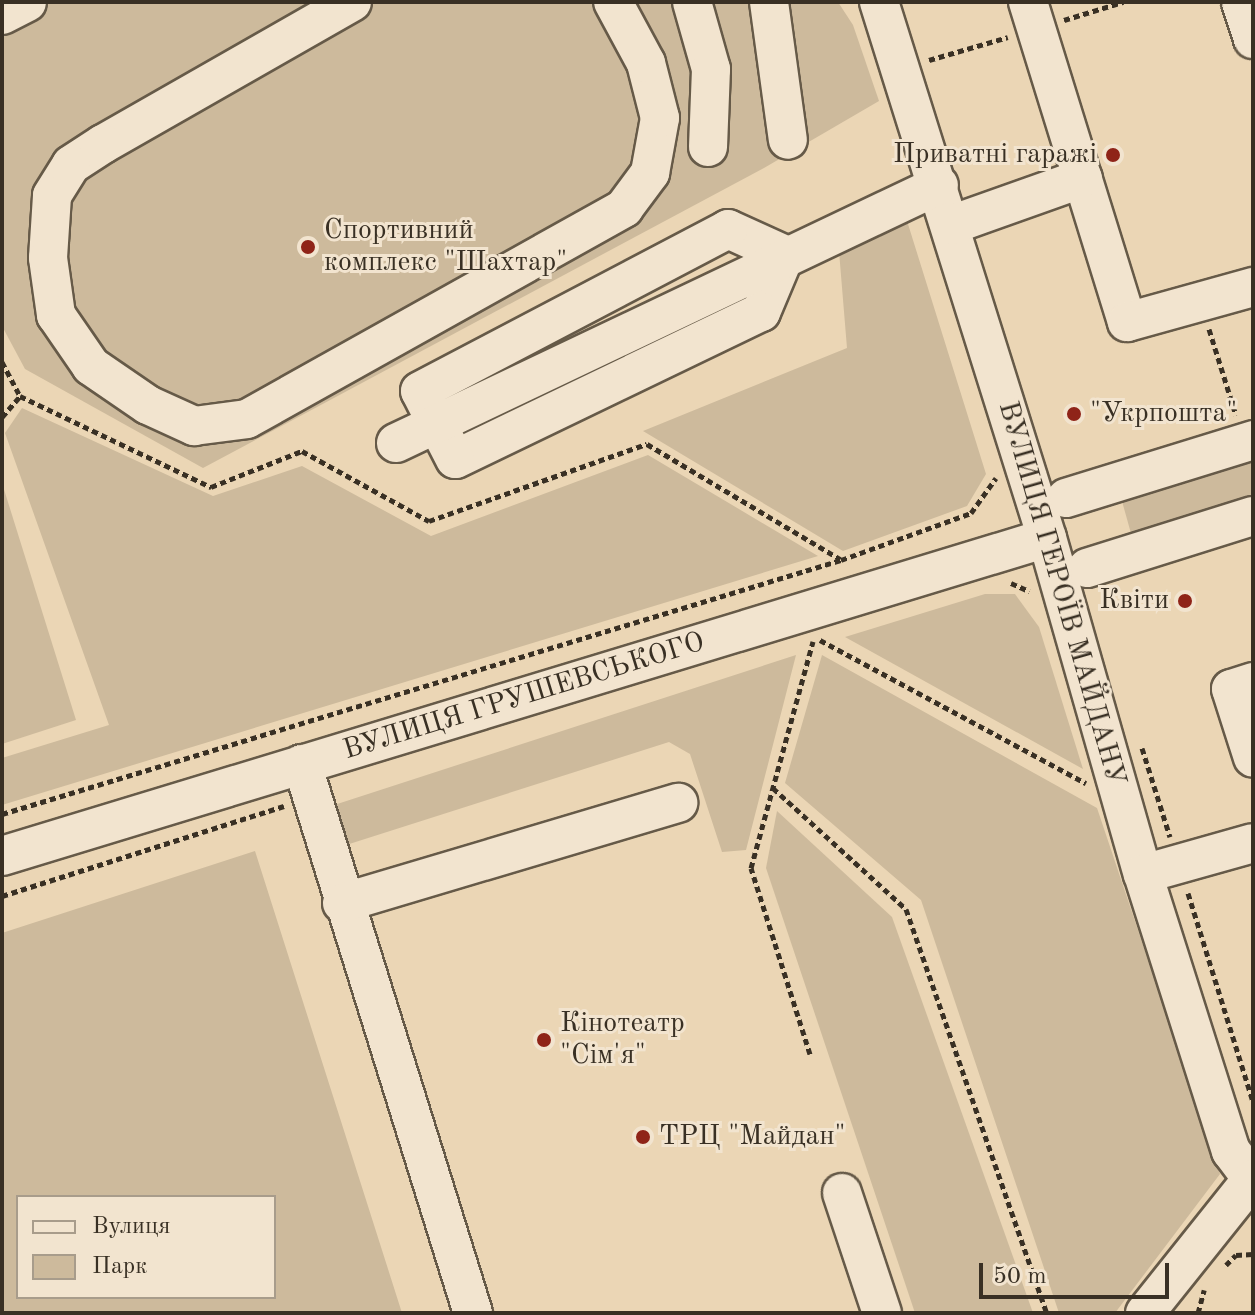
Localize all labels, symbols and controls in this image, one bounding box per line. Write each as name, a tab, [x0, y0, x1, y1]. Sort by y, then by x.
place label: Приватні гаражі	[893, 138, 1097, 172]
marker: Приватні гаражі	[1104, 146, 1122, 164]
place label: Спортивний комплекс "Шахтар"	[324, 214, 567, 280]
marker: Спортивний комплекс "Шахтар"	[299, 238, 317, 256]
place label: "Укрпошта"	[1090, 397, 1237, 431]
street label: ВУЛИЦЯ ГЕРОЇВ МАЙДАНУ	[990, 398, 1132, 790]
marker: "Укрпошта"	[1065, 405, 1083, 423]
place label: Квіти	[1099, 584, 1169, 618]
marker: Квіти	[1176, 592, 1194, 610]
street label: ВУЛИЦЯ ГРУШЕВСЬКОГО	[339, 626, 709, 768]
place label: Кінотеатр "Сім'я"	[560, 1007, 685, 1073]
marker: Кінотеатр "Сім'я"	[535, 1031, 553, 1049]
place label: ТРЦ "Майдан"	[659, 1120, 846, 1154]
marker: ТРЦ "Майдан"	[634, 1128, 652, 1146]
legend	[16, 1195, 276, 1299]
text: Вулиця	[92, 1215, 171, 1239]
scale bar	[983, 1247, 1173, 1297]
text: Парк	[92, 1255, 147, 1279]
text: 50 m	[993, 1265, 1047, 1289]

